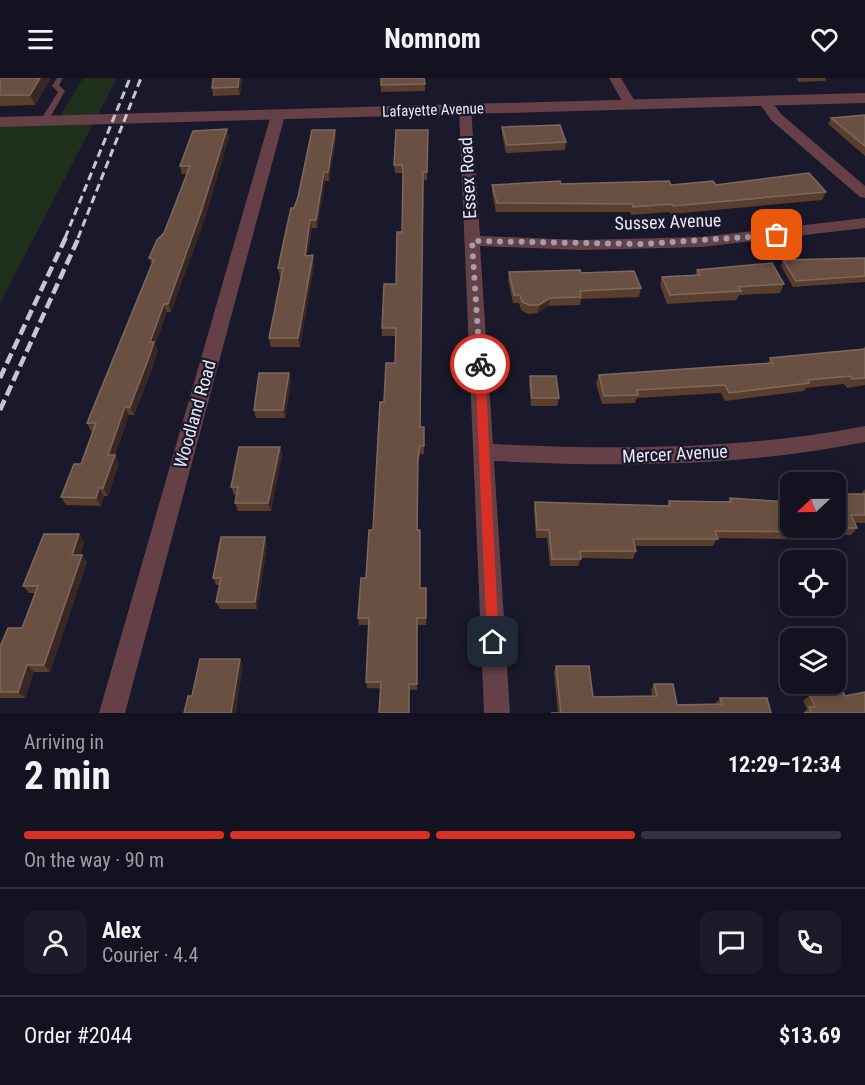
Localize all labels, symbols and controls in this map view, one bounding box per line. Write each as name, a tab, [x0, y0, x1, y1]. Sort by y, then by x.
icon: menu	[24, 23, 57, 56]
text: Nomnom	[384, 23, 481, 55]
icon: heart	[808, 23, 841, 56]
street label: Lafayette Avenue	[382, 99, 484, 121]
street label: Essex Road	[455, 137, 480, 220]
street label: Sussex Avenue	[614, 209, 722, 234]
pin	[751, 209, 802, 260]
icon: bag	[760, 218, 793, 251]
courier	[450, 334, 510, 394]
icon: bike	[464, 348, 497, 381]
street label: Woodland Road	[169, 358, 220, 470]
street label: Mercer Avenue	[622, 440, 728, 467]
north arrow	[780, 472, 846, 538]
map controls	[780, 472, 846, 694]
button: locate	[780, 550, 846, 616]
pin	[467, 616, 518, 667]
icon: home	[476, 625, 509, 658]
button: layers	[780, 628, 846, 694]
text: Arriving in	[24, 730, 104, 754]
text: 12:29–12:34	[728, 752, 841, 777]
text: 2 min	[24, 753, 111, 799]
text: On the way · 90 m	[24, 848, 164, 872]
button: person	[24, 911, 87, 974]
button: chat	[700, 911, 763, 974]
button: phone	[778, 911, 841, 974]
text: Alex	[102, 918, 141, 943]
text: Courier · 4.4	[102, 943, 198, 967]
text: Order #2044	[24, 1023, 132, 1048]
text: $13.69	[779, 1023, 841, 1048]

